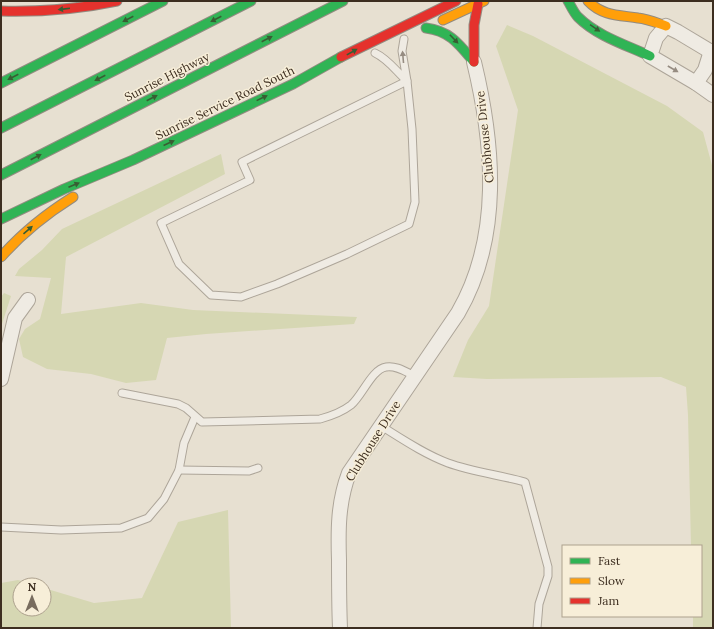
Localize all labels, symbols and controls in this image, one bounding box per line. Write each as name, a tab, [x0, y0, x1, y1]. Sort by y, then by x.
one-way arrow	[58, 6, 70, 13]
one-way arrow	[123, 15, 134, 22]
one-way arrow	[210, 16, 222, 22]
one-way arrow	[590, 24, 600, 32]
one-way arrow	[449, 34, 459, 44]
one-way arrow	[262, 36, 273, 43]
street label: Sunrise Highway	[122, 48, 212, 104]
one-way arrow	[346, 48, 358, 55]
one-way arrow	[400, 51, 406, 63]
street label: Sunrise Service Road South	[153, 62, 297, 143]
one-way arrow	[667, 66, 679, 73]
one-way arrow	[7, 74, 18, 81]
one-way arrow	[94, 75, 106, 81]
street label: Clubhouse Drive	[472, 90, 497, 184]
one-way arrow	[146, 95, 157, 102]
one-way arrow	[257, 95, 268, 101]
one-way arrow	[163, 140, 174, 146]
one-way arrow	[30, 154, 42, 161]
one-way arrow	[69, 181, 81, 187]
one-way arrow	[23, 225, 34, 234]
street label: Clubhouse Drive	[342, 397, 404, 484]
legend	[562, 545, 702, 617]
text: Fast	[598, 553, 621, 568]
text: Slow	[598, 573, 625, 588]
north arrow	[12, 577, 52, 617]
text: N	[28, 580, 37, 594]
text: Jam	[597, 593, 619, 608]

